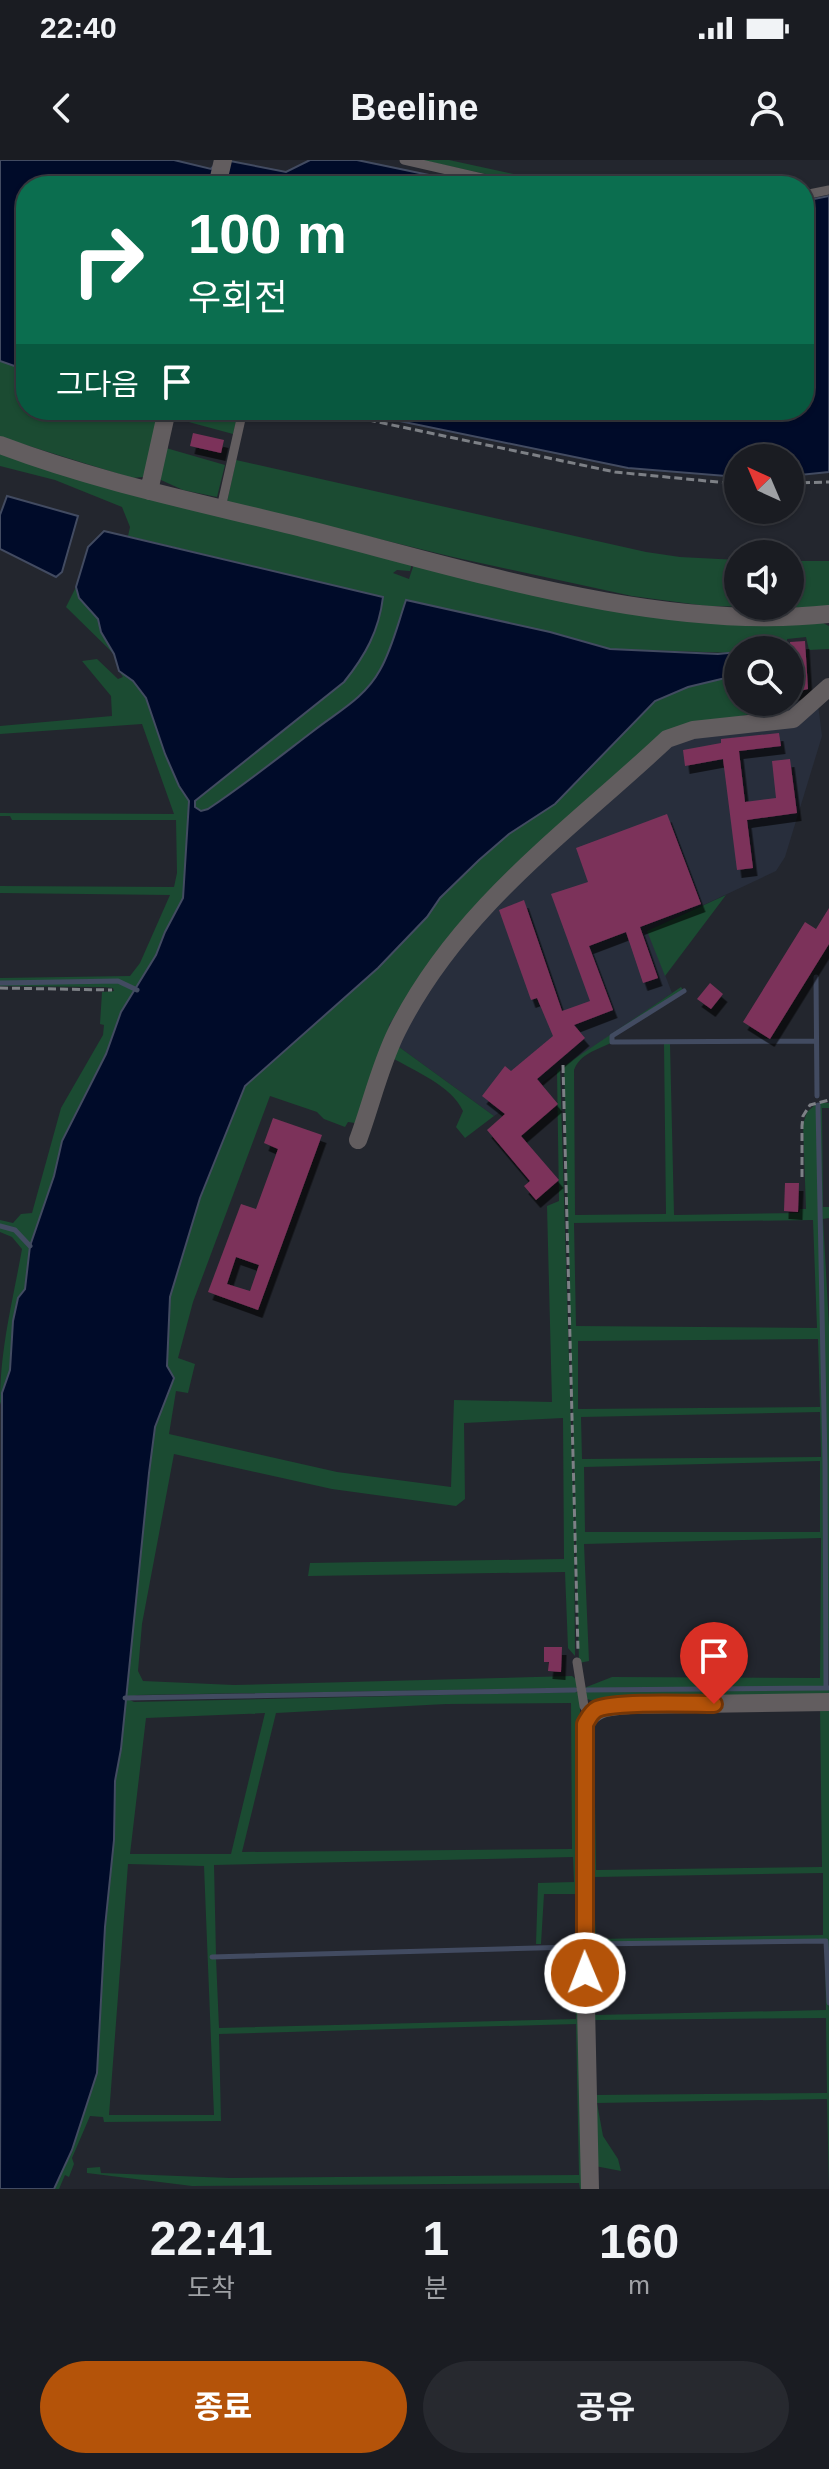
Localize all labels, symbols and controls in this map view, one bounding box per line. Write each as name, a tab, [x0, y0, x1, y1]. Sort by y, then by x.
text: 22:40	[40, 11, 117, 44]
icon: back	[40, 86, 84, 130]
icon: person	[745, 86, 789, 130]
text: Beeline	[350, 87, 479, 128]
text: 100 m	[188, 202, 347, 265]
icon: right	[56, 208, 160, 312]
text: 우회전	[188, 277, 287, 318]
icon: arrive	[155, 360, 199, 404]
text: 그다음	[56, 368, 139, 401]
north arrow	[724, 444, 804, 524]
map controls	[724, 444, 804, 716]
button: sound	[724, 540, 804, 620]
button: search	[724, 636, 804, 716]
pin	[680, 1622, 748, 1704]
icon: arrive	[692, 1634, 736, 1678]
position arrow	[543, 1931, 627, 2015]
text: 22:41	[150, 2212, 273, 2265]
text: 1	[422, 2212, 449, 2265]
text: 160	[599, 2215, 679, 2268]
text: m	[628, 2270, 650, 2300]
text: 도착	[187, 2273, 235, 2303]
text: 분	[424, 2273, 448, 2303]
button: 종료	[40, 2361, 407, 2453]
button: 공유	[423, 2361, 789, 2453]

